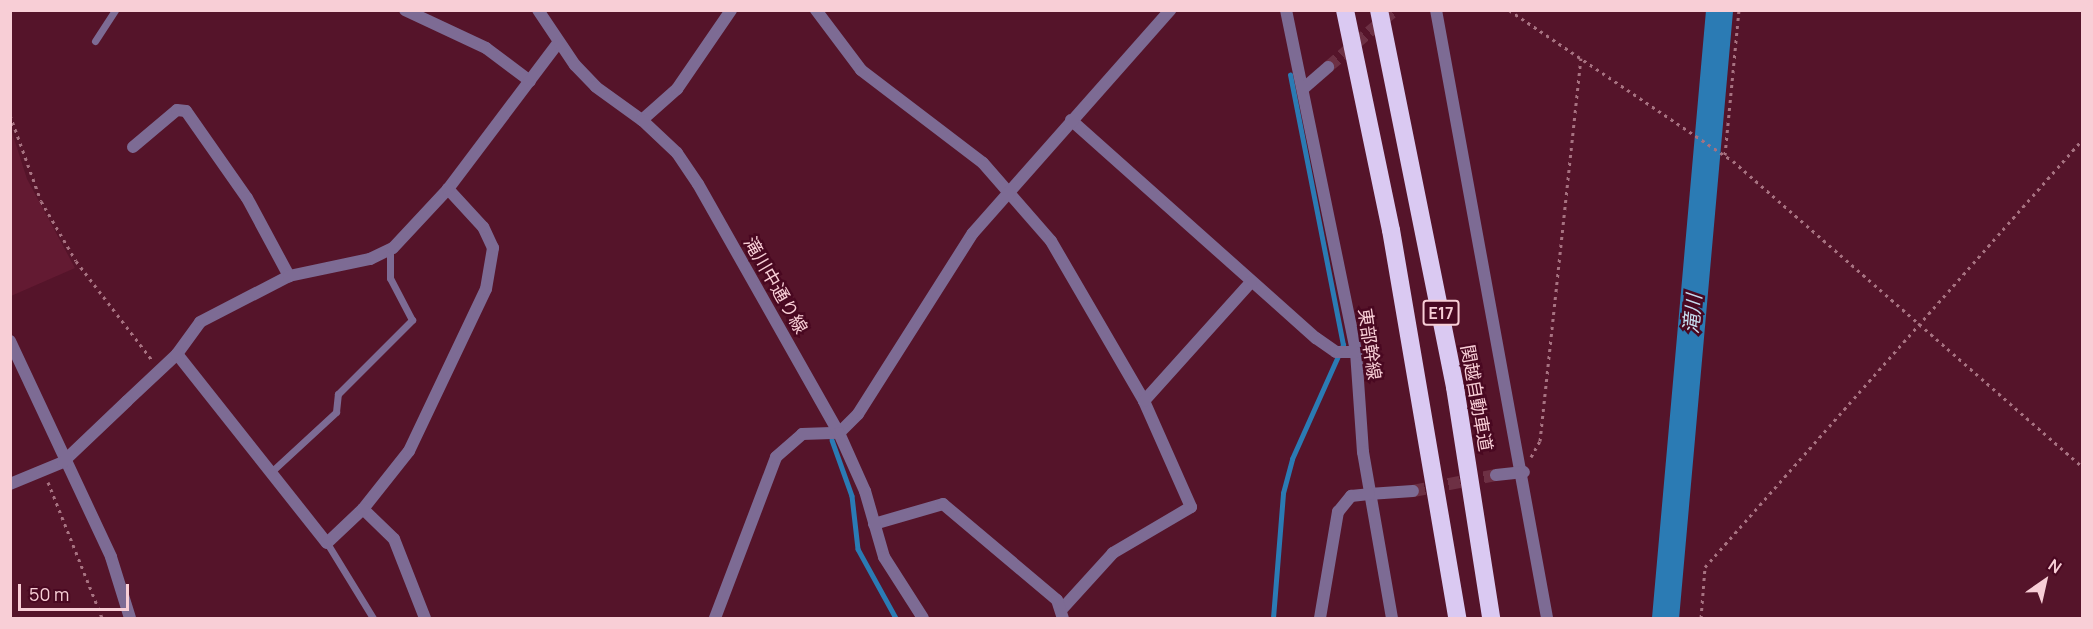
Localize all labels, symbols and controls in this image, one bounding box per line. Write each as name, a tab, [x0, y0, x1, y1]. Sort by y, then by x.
street label: 滝川中通り線	[740, 233, 812, 337]
water label: 滝川	[1678, 293, 1706, 335]
road number: E17	[1422, 300, 1460, 326]
street label: 東部幹線	[1354, 307, 1386, 381]
street label: 関越自動車道	[1457, 343, 1497, 453]
north arrow	[2015, 551, 2075, 611]
text: N	[2044, 554, 2066, 578]
scale bar	[21, 572, 132, 610]
text: 50 m	[29, 582, 69, 606]

